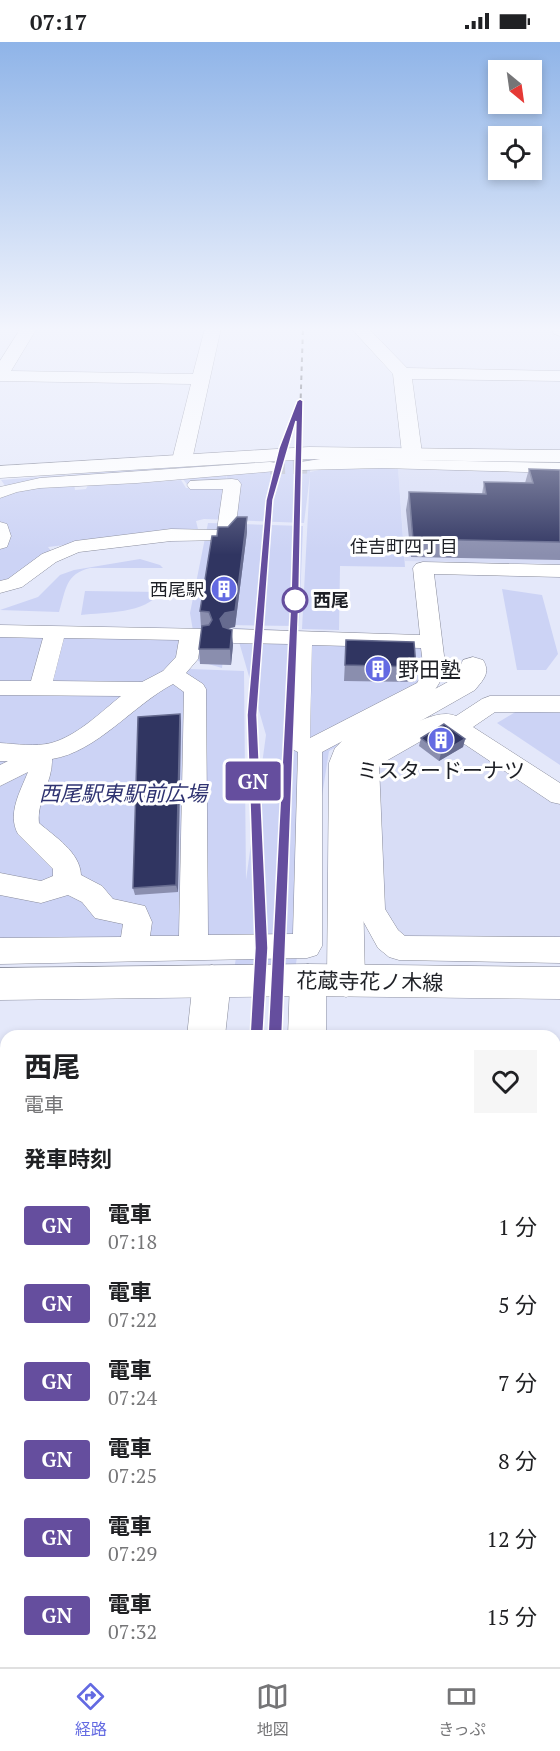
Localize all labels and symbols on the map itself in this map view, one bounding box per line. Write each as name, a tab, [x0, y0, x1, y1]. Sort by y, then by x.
north arrow	[488, 60, 542, 114]
district label: 住吉町四丁目	[350, 534, 458, 558]
building icon: 西尾駅	[209, 574, 239, 604]
place label: 西尾駅	[150, 577, 204, 601]
marker: 西尾	[282, 587, 308, 613]
place label: 西尾	[313, 588, 349, 612]
building icon: 野田塾	[363, 654, 393, 684]
place label: 野田塾	[398, 655, 461, 683]
building icon: ミスタードーナツ	[426, 725, 456, 755]
place label: ミスタードーナツ	[357, 756, 525, 784]
line badge: GN	[226, 762, 280, 800]
park label: 西尾駅東駅前広場	[39, 779, 209, 807]
street label: 花蔵寺花ノ木線	[296, 966, 444, 996]

